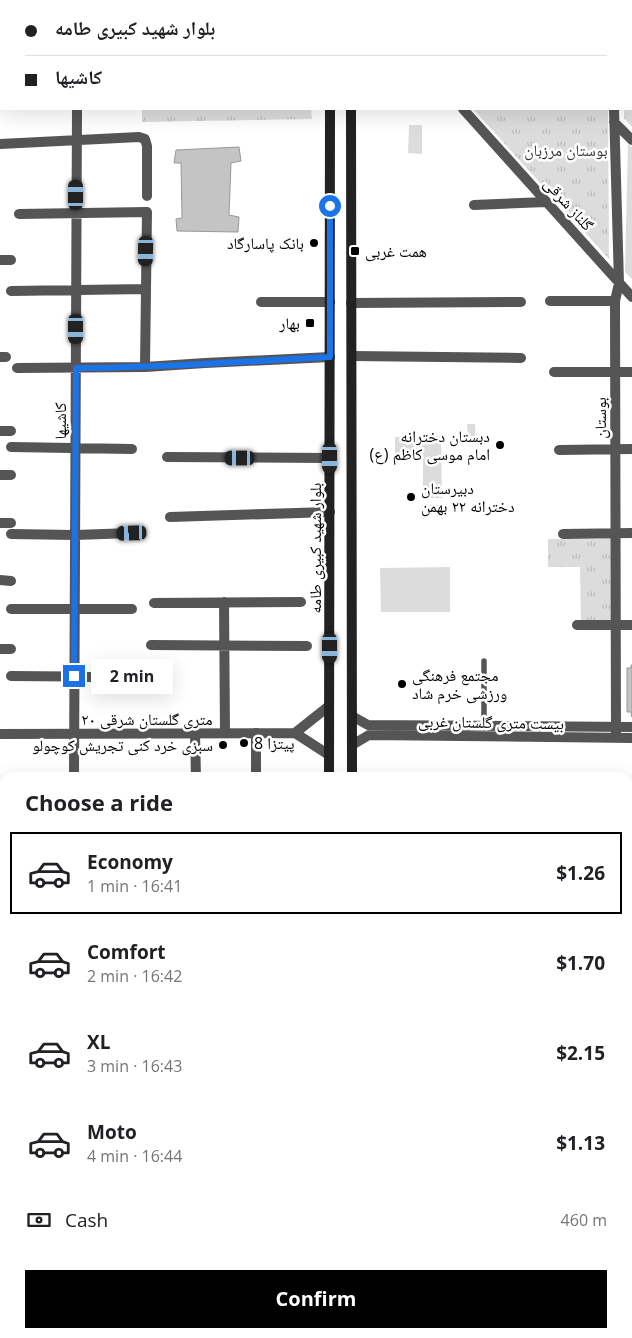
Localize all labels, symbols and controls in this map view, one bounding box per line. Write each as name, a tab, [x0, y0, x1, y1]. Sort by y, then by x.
text: بلوار شهید کبیری طامه	[55, 15, 215, 41]
text: کاشیها	[55, 64, 102, 90]
park label: بوستان مرزبان	[524, 139, 608, 161]
street label: گلناز شرقی	[539, 173, 599, 236]
car	[68, 180, 83, 210]
route start	[319, 195, 341, 217]
place label: بانک پاسارگاد	[227, 232, 304, 254]
car	[138, 236, 153, 266]
marker: بانک پاسارگاد	[308, 237, 320, 249]
place label: همت غربی	[365, 240, 427, 262]
marker: همت غربی	[349, 245, 361, 257]
place label: بهار	[278, 312, 300, 334]
car	[68, 314, 83, 344]
marker: بهار	[304, 317, 316, 329]
street label: بوستان	[589, 397, 611, 439]
street label: کاشیها	[49, 402, 71, 440]
place label: دبستان دخترانه امام موسی کاظم (ع)	[369, 425, 490, 465]
marker: دبستان دخترانه امام موسی کاظم (ع)	[494, 439, 506, 451]
car	[322, 443, 337, 473]
car	[225, 451, 255, 466]
place label: دبیرستان دخترانه ۲۲ بهمن	[421, 477, 515, 517]
street label: بلوار شهید کبیری طامه	[304, 483, 326, 613]
marker: دبیرستان دخترانه ۲۲ بهمن	[405, 491, 417, 503]
car	[116, 525, 147, 541]
car	[322, 633, 337, 663]
callout: 2 min	[92, 658, 174, 694]
place label: مجتمع فرهنگی ورزشی خرم شاد	[412, 664, 507, 704]
route end	[63, 665, 85, 687]
text: 2 min	[110, 665, 154, 687]
marker: مجتمع فرهنگی ورزشی خرم شاد	[396, 678, 408, 690]
street label: ۲۰ متری گلستان شرقی	[81, 708, 213, 730]
street label: بیست متری گلستان غربی	[418, 710, 564, 734]
place label: پیتزا 8	[254, 732, 295, 754]
place label: سبزی خرد کنی تجریش کوچولو	[32, 734, 213, 756]
marker: پیتزا 8	[238, 737, 250, 749]
marker: سبزی خرد کنی تجریش کوچولو	[217, 739, 229, 751]
text: Choose a ride	[25, 787, 173, 817]
text: Economy	[87, 849, 173, 875]
icon: car	[27, 851, 72, 896]
text: $1.26	[556, 860, 605, 886]
text: 1 min · 16:41	[87, 875, 182, 897]
text: Comfort	[87, 939, 166, 965]
icon: car	[27, 941, 72, 986]
text: $1.70	[556, 950, 605, 976]
text: 2 min · 16:42	[87, 965, 182, 987]
text: XL	[87, 1029, 110, 1055]
icon: car	[27, 1031, 72, 1076]
text: $2.15	[556, 1040, 605, 1066]
text: 3 min · 16:43	[87, 1055, 182, 1077]
text: Moto	[87, 1119, 137, 1145]
icon: car	[27, 1121, 72, 1166]
text: $1.13	[556, 1130, 605, 1156]
text: 4 min · 16:44	[87, 1145, 182, 1167]
icon: cash	[25, 1206, 53, 1234]
text: Cash	[65, 1207, 108, 1233]
text: 460 m	[561, 1209, 607, 1231]
button: Confirm	[25, 1270, 607, 1328]

